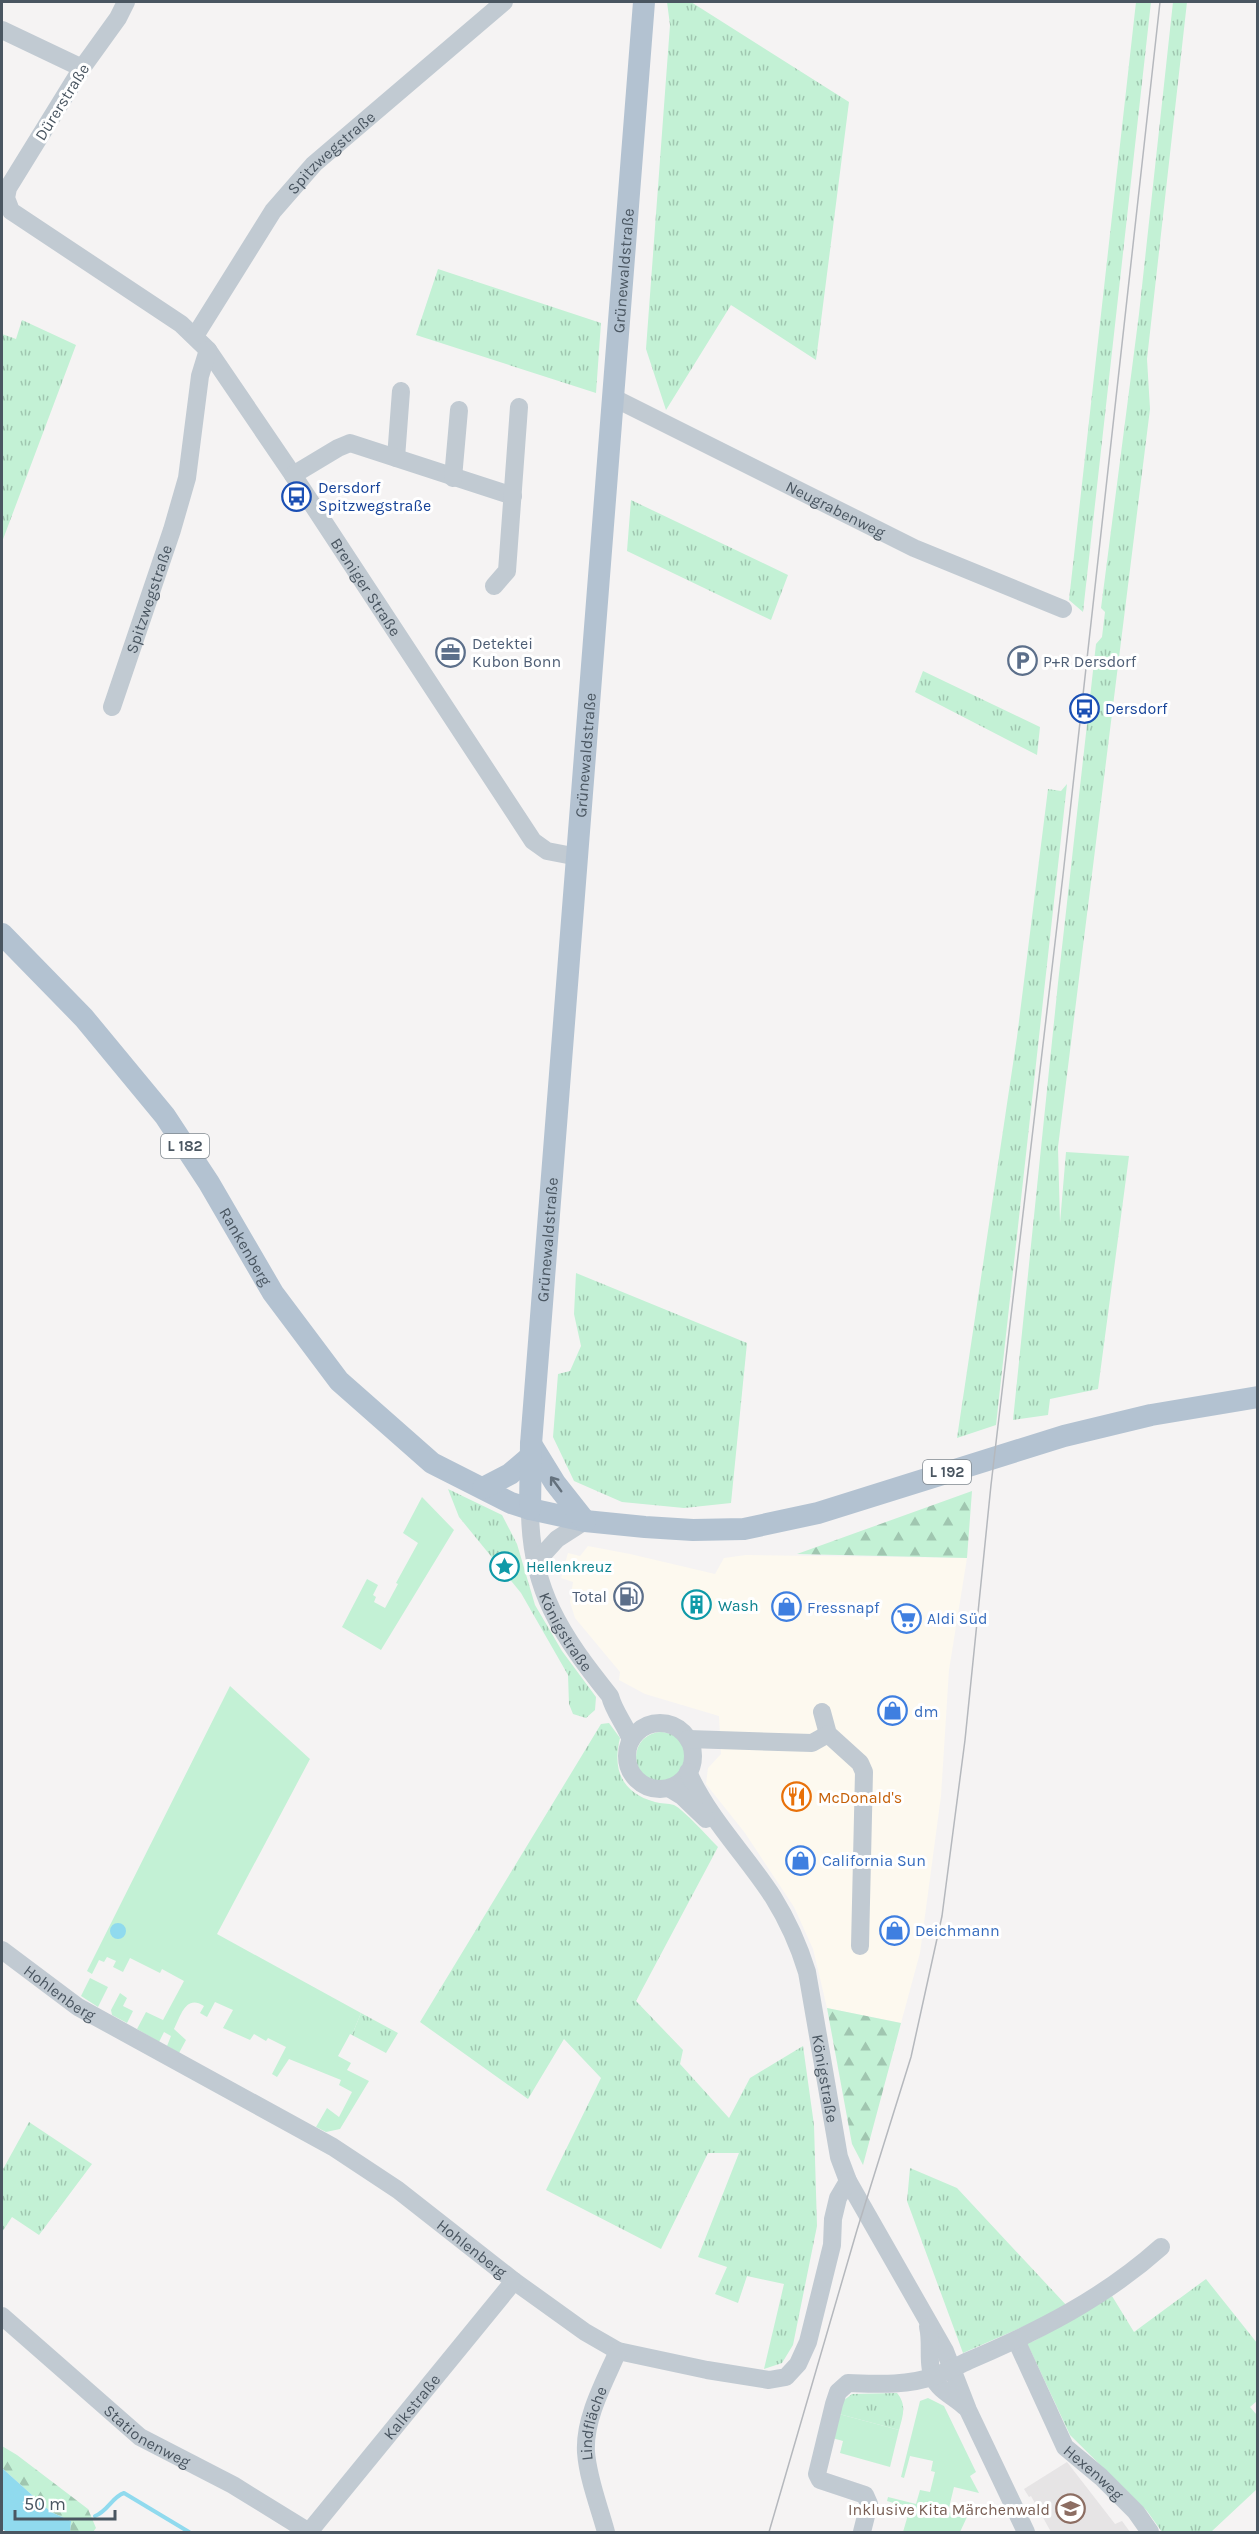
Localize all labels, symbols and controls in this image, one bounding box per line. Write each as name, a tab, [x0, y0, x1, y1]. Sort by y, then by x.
street label: Dürerstraße	[31, 60, 93, 144]
street label: Spitzwegstraße	[283, 107, 379, 198]
street label: Grünewaldstraße	[609, 207, 637, 334]
street label: Neugrabenweg	[783, 476, 889, 542]
place label: Dersdorf Spitzwegstraße	[318, 478, 431, 515]
bus stop icon: Dersdorf Spitzwegstraße	[281, 480, 313, 512]
street label: Breniger Straße	[327, 534, 405, 639]
street label: Spitzwegstraße	[121, 542, 176, 656]
place label: Detektei Kubon Bonn	[472, 634, 561, 671]
office icon: Detektei Kubon Bonn	[435, 636, 467, 668]
parking icon: P+R Dersdorf	[1006, 645, 1038, 677]
place label: P+R Dersdorf	[1043, 652, 1137, 671]
street label: Grünewaldstraße	[571, 692, 599, 818]
bus stop icon: Dersdorf	[1068, 692, 1100, 724]
place label: Dersdorf	[1105, 699, 1168, 718]
road number: L 182	[161, 1134, 209, 1158]
street label: Grünewaldstraße	[533, 1176, 561, 1303]
street label: Rankenberg	[216, 1204, 276, 1289]
road number: L 192	[923, 1460, 971, 1484]
one-way arrow	[550, 1476, 563, 1492]
place icon: Hellenkreuz	[489, 1550, 521, 1582]
place label: Hellenkreuz	[526, 1557, 612, 1576]
fuel station icon: Total	[612, 1580, 644, 1612]
place label: Total	[572, 1587, 607, 1606]
street label: Königstraße	[536, 1589, 597, 1675]
building icon: Wash	[681, 1589, 713, 1621]
shop icon: Fressnapf	[770, 1591, 802, 1623]
place label: Wash	[718, 1596, 759, 1615]
place label: Fressnapf	[807, 1598, 880, 1617]
supermarket icon: Aldi Süd	[890, 1602, 922, 1634]
place label: Aldi Süd	[927, 1609, 988, 1628]
shop icon: dm	[877, 1695, 909, 1727]
place label: dm	[914, 1702, 938, 1721]
restaurant icon: McDonald's	[781, 1781, 813, 1813]
place label: McDonald's	[818, 1788, 902, 1807]
shop icon: California Sun	[785, 1844, 817, 1876]
place label: California Sun	[822, 1851, 926, 1870]
shop icon: Deichmann	[878, 1914, 910, 1946]
place label: Deichmann	[915, 1921, 1000, 1940]
street label: Hohlenberg	[20, 1960, 99, 2024]
street label: Königstraße	[808, 2033, 842, 2124]
street label: Hohlenberg	[433, 2215, 511, 2281]
street label: Kalkstraße	[379, 2370, 444, 2443]
street label: Lindfläche	[576, 2383, 611, 2462]
street label: Stationenweg	[100, 2400, 194, 2471]
street label: Hexenweg	[1060, 2441, 1128, 2504]
scale bar	[15, 2483, 116, 2521]
text: 50 m	[24, 2493, 66, 2515]
school or university icon: Inklusive Kita Märchenwald	[1055, 2493, 1087, 2525]
place label: Inklusive Kita Märchenwald	[848, 2500, 1050, 2519]

